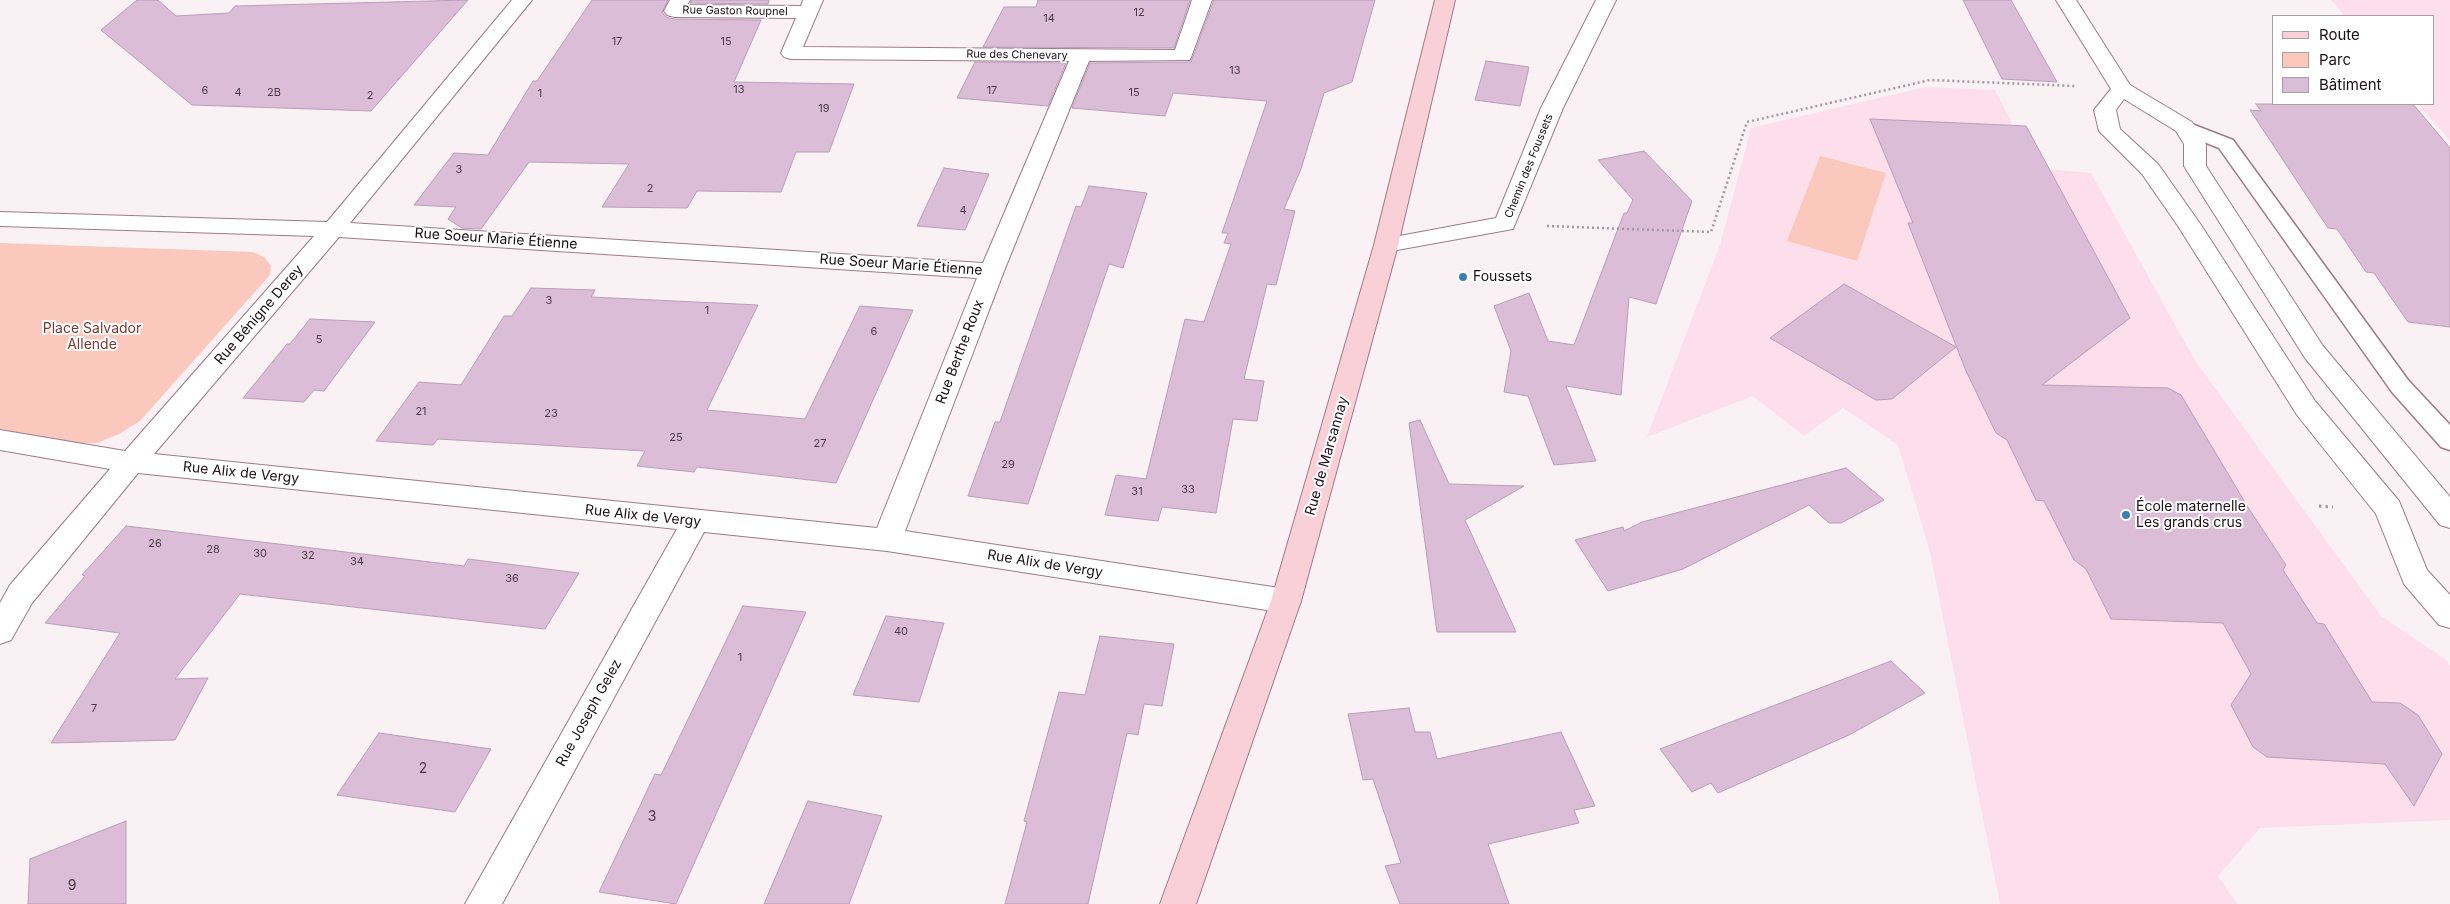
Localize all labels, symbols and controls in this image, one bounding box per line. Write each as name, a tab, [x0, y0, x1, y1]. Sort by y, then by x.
street label: Rue Gaston Roupnel	[682, 3, 788, 19]
house number: 12	[1133, 6, 1145, 20]
house number: 14	[1043, 12, 1055, 26]
legend	[2272, 15, 2435, 105]
text: Route	[2319, 25, 2360, 44]
house number: 17	[612, 35, 622, 49]
house number: 15	[720, 35, 732, 49]
street label: Rue des Chenevary	[966, 48, 1068, 62]
text: Parc	[2319, 50, 2351, 69]
house number: 13	[1229, 64, 1241, 78]
text: Bâtiment	[2319, 75, 2381, 94]
house number: 13	[733, 83, 745, 97]
house number: 6	[202, 84, 208, 98]
house number: 17	[987, 84, 997, 98]
house number: 4	[234, 86, 242, 100]
house number: 2B	[267, 86, 281, 100]
house number: 15	[1128, 86, 1140, 100]
house number: 1	[538, 87, 542, 101]
house number: 2	[367, 89, 373, 103]
house number: 19	[818, 102, 830, 116]
street label: Chemin des Foussets	[1502, 112, 1556, 220]
house number: 3	[456, 163, 462, 177]
house number: 2	[647, 182, 653, 196]
house number: 4	[959, 204, 967, 218]
street label: Rue Soeur Marie Étienne	[414, 225, 578, 253]
street label: Rue Soeur Marie Étienne	[819, 251, 983, 279]
street label: Rue Bénigne Derey	[211, 262, 307, 368]
place label: Foussets	[1473, 269, 1532, 285]
marker: Foussets	[1457, 271, 1469, 283]
house number: 3	[546, 294, 552, 308]
street label: Rue Berthe Roux	[932, 298, 988, 406]
house number: 1	[705, 304, 709, 318]
park label: Place Salvador Allende	[43, 321, 141, 354]
house number: 6	[871, 325, 877, 339]
house number: 5	[316, 333, 322, 347]
street label: Rue de Marsannay	[1302, 394, 1352, 518]
house number: 21	[415, 405, 427, 419]
house number: 23	[544, 407, 558, 421]
house number: 25	[669, 431, 683, 445]
house number: 27	[814, 437, 826, 451]
house number: 29	[1001, 458, 1015, 472]
street label: Rue Alix de Vergy	[182, 459, 300, 487]
house number: 33	[1181, 483, 1195, 497]
house number: 31	[1131, 485, 1143, 499]
place label: École maternelle Les grands crus	[2136, 499, 2246, 532]
street label: Rue Alix de Vergy	[584, 502, 702, 530]
marker: École maternelle Les grands crus	[2120, 509, 2132, 521]
house number: 26	[148, 537, 162, 551]
house number: 28	[206, 543, 220, 557]
house number: 30	[253, 547, 267, 561]
street label: Rue Alix de Vergy	[986, 547, 1104, 581]
house number: 32	[301, 549, 315, 563]
house number: 34	[350, 555, 364, 569]
house number: 36	[505, 572, 519, 586]
house number: 40	[894, 625, 908, 639]
house number: 1	[738, 651, 742, 665]
street label: Rue Joseph Gelez	[553, 657, 625, 769]
house number: 7	[91, 702, 97, 716]
house number: 2	[419, 761, 427, 777]
house number: 3	[648, 809, 656, 825]
house number: 9	[68, 878, 76, 894]

